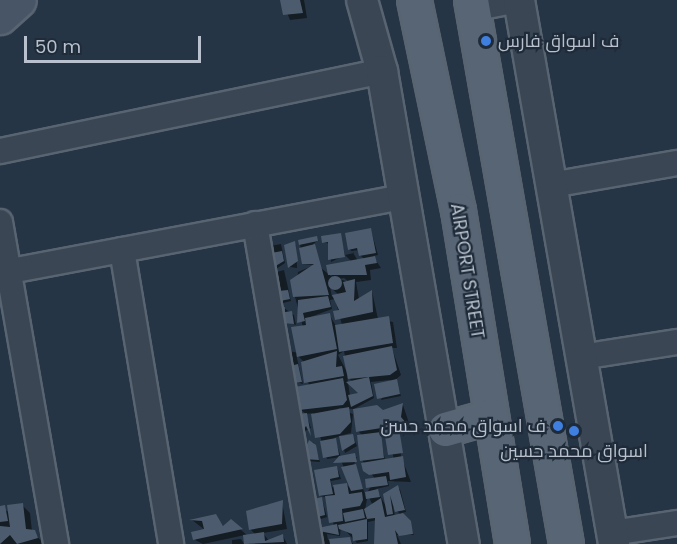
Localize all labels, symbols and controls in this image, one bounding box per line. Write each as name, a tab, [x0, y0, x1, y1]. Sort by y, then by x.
scale bar	[27, 24, 204, 62]
place label: ف اسواق فارس	[498, 30, 619, 52]
text: 50 m	[35, 34, 81, 59]
marker: ف اسواق فارس	[479, 34, 493, 48]
street label: AIRPORT STREET	[446, 202, 488, 340]
place label: ف اسواق محمد حسن	[381, 415, 546, 437]
marker: ف اسواق محمد حسن	[551, 419, 565, 433]
marker: اسواق محمد حسين	[567, 424, 581, 438]
place label: اسواق محمد حسين	[500, 440, 648, 462]

